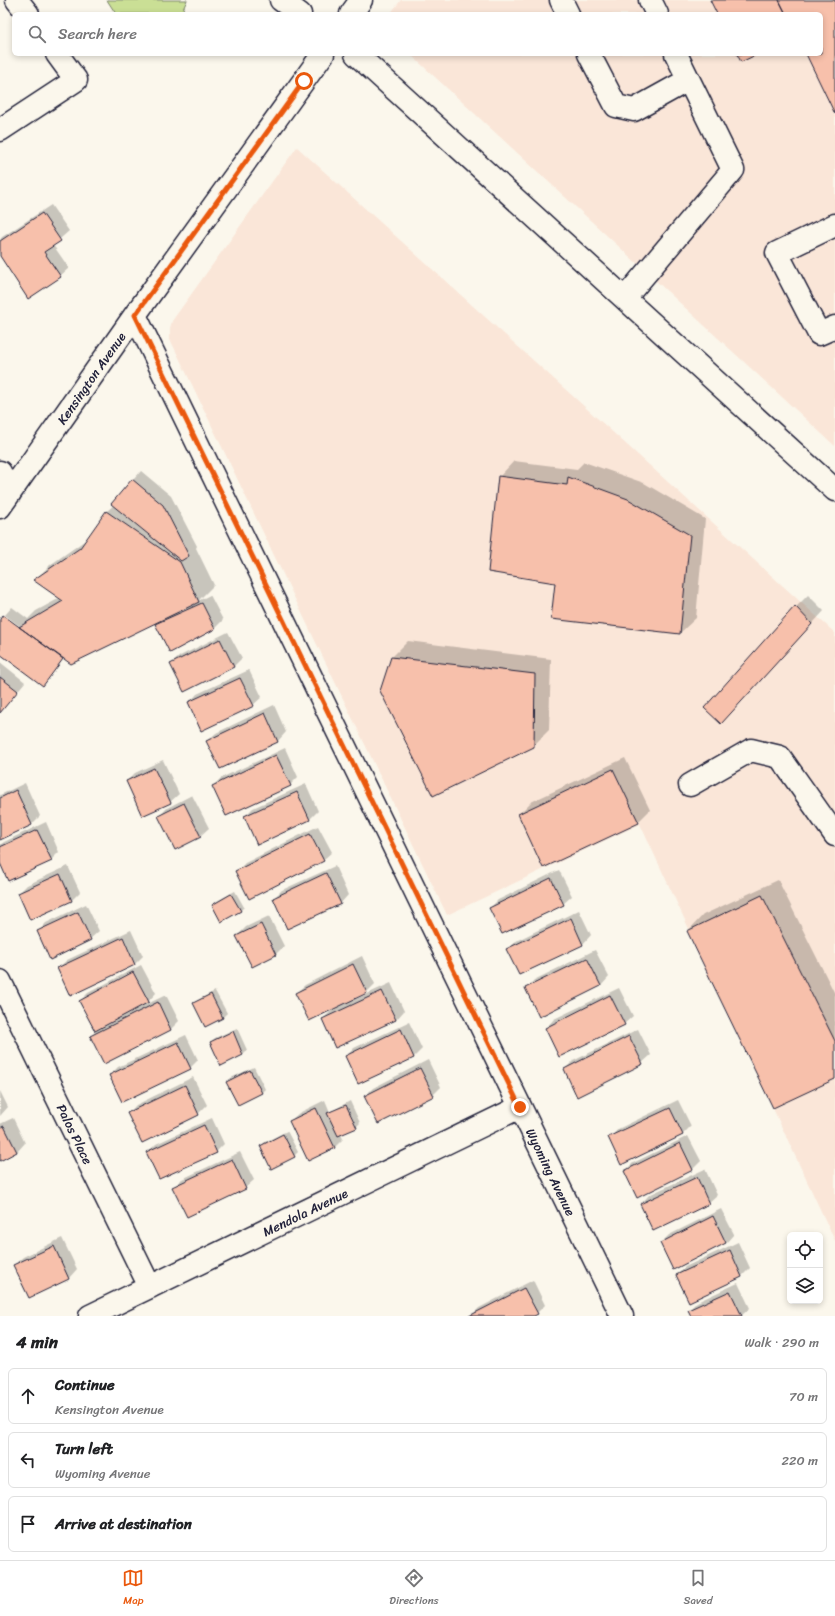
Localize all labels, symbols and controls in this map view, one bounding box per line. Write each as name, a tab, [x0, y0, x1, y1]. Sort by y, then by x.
search box	[12, 12, 823, 56]
text: Search here	[58, 21, 137, 47]
icon: search	[26, 23, 48, 45]
route start	[295, 72, 313, 90]
street label: Kensington Avenue	[51, 327, 132, 429]
route end	[511, 1098, 529, 1116]
street label: Palos Place	[50, 1100, 99, 1169]
street label: Wyoming Avenue	[519, 1124, 582, 1220]
street label: Mendola Avenue	[258, 1182, 352, 1243]
map controls	[787, 1232, 823, 1304]
button: locate	[787, 1232, 823, 1268]
button: layers	[787, 1268, 823, 1304]
text: 4 min	[16, 1327, 58, 1357]
text: Walk · 290 m	[745, 1331, 819, 1354]
text: Continue	[55, 1372, 115, 1398]
icon: ahead	[17, 1385, 39, 1407]
text: 70 m	[789, 1385, 818, 1408]
text: Kensington Avenue	[55, 1398, 164, 1421]
text: Turn left	[55, 1436, 113, 1462]
icon: left	[17, 1449, 39, 1471]
text: 220 m	[781, 1449, 818, 1472]
text: Wyoming Avenue	[55, 1462, 151, 1485]
text: Arrive at destination	[55, 1511, 192, 1537]
icon: arrive	[17, 1513, 39, 1535]
tab: Map	[122, 1567, 144, 1610]
tab: Directions	[389, 1567, 439, 1610]
tab: Saved	[684, 1567, 713, 1610]

